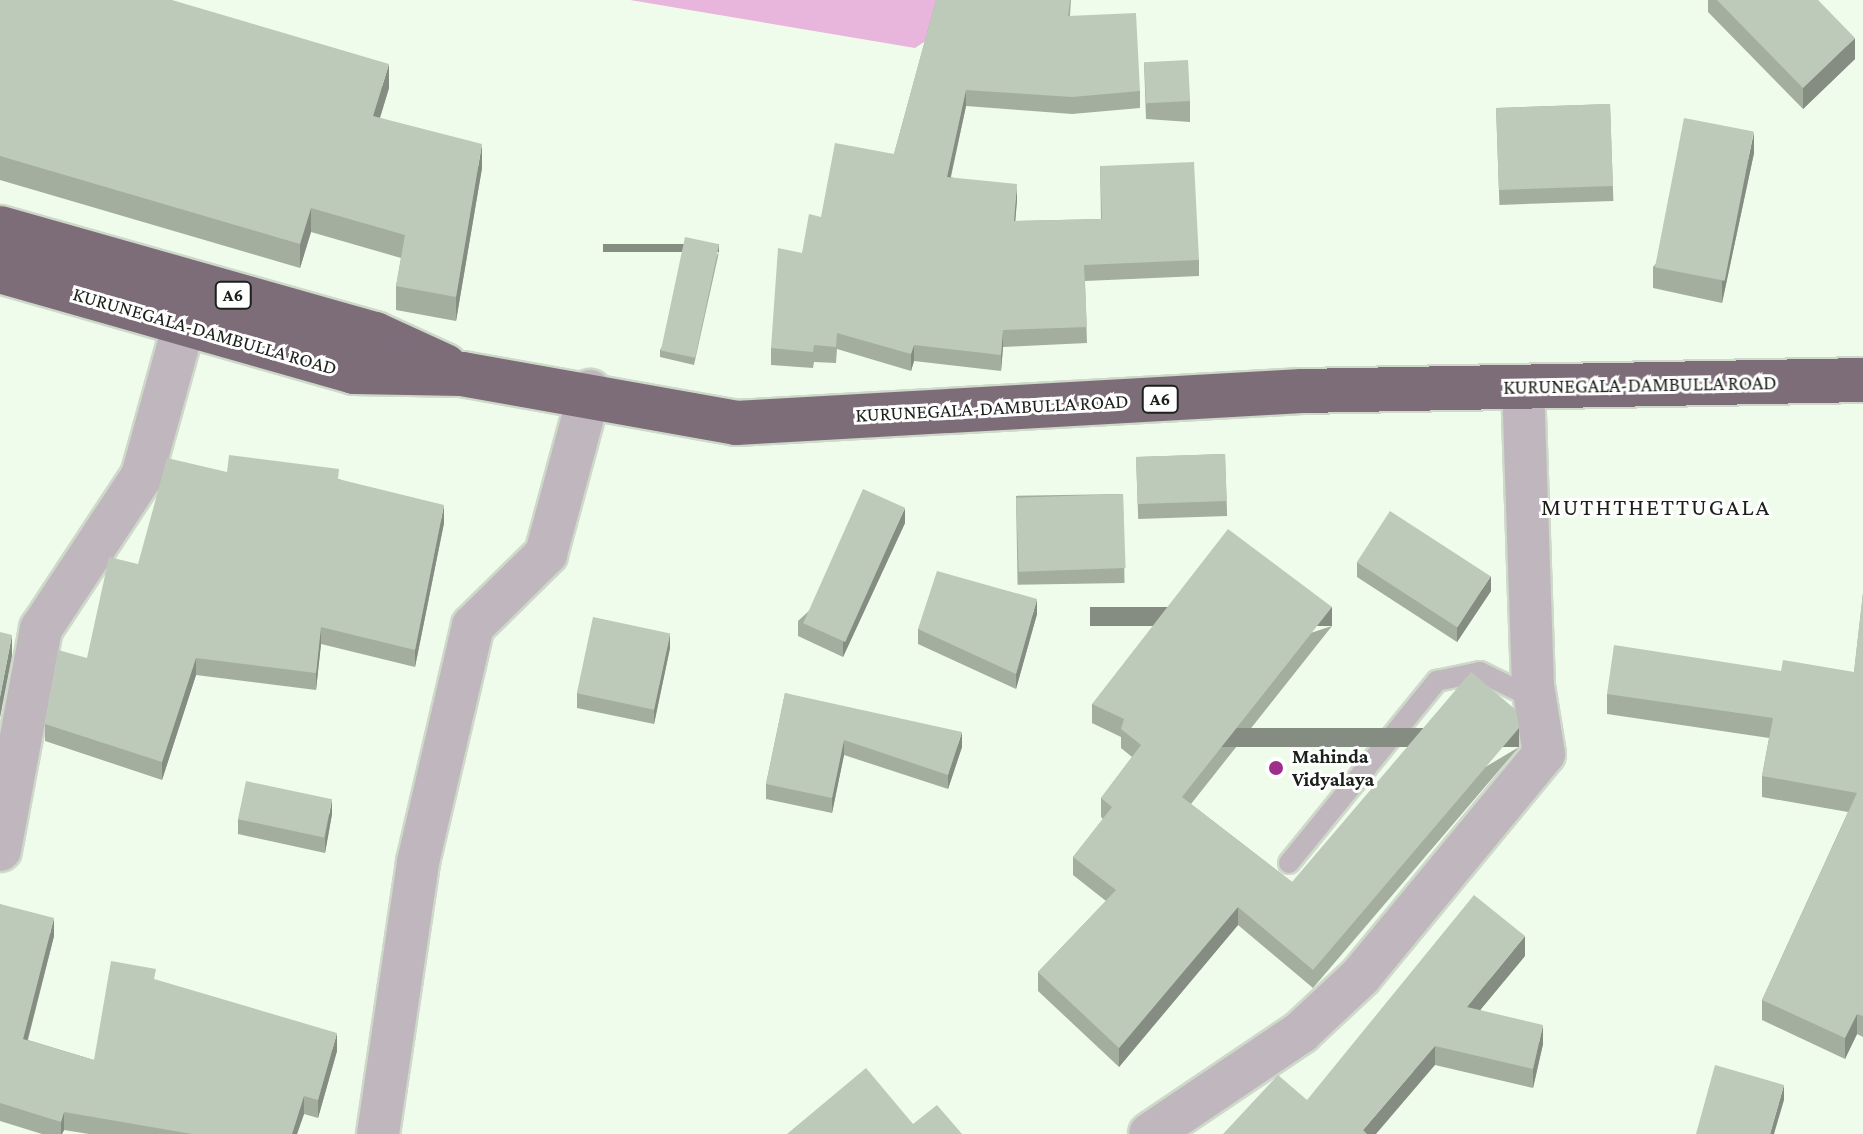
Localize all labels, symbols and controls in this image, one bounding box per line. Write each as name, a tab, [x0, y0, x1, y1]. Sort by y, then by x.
road number: A6	[213, 281, 253, 309]
street label: KURUNEGALA-DAMBULLA ROAD	[70, 282, 340, 380]
street label: KURUNEGALA-DAMBULLA ROAD	[1503, 371, 1777, 399]
road number: A6	[1140, 385, 1180, 413]
street label: KURUNEGALA-DAMBULLA ROAD	[855, 389, 1129, 427]
district label: MUTHTHETTUGALA	[1541, 493, 1771, 521]
place label: Mahinda Vidyalaya	[1292, 744, 1374, 791]
marker: Mahinda Vidyalaya	[1267, 759, 1285, 777]

